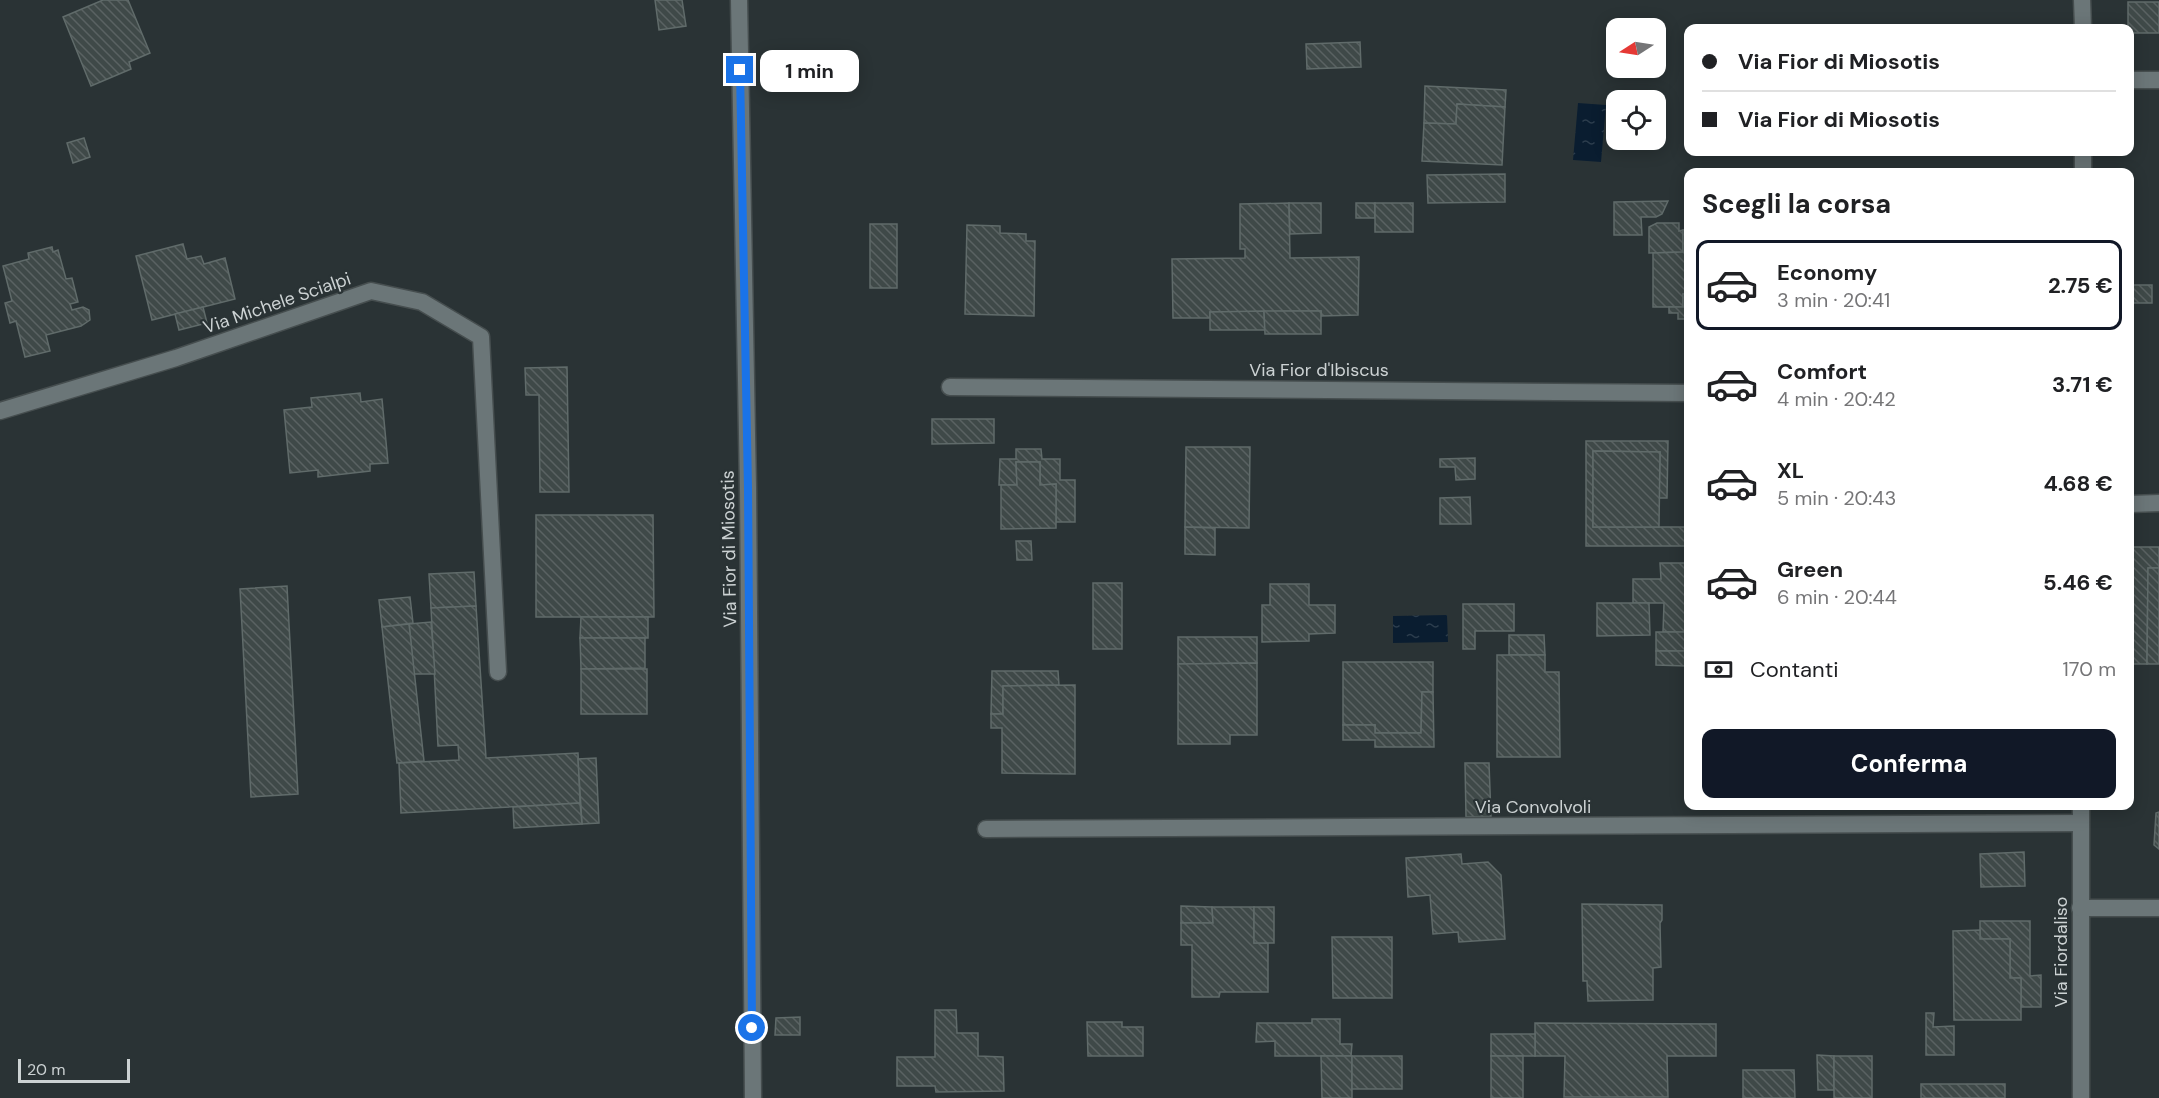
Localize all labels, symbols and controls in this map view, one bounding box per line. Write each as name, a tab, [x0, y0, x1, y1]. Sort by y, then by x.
north arrow	[1606, 18, 1666, 78]
map controls	[1606, 18, 1666, 150]
text: Via Fior di Miosotis	[1738, 47, 1940, 76]
callout: 1 min	[761, 49, 860, 91]
route end	[726, 56, 753, 83]
text: 1 min	[785, 58, 834, 84]
button: locate	[1606, 90, 1666, 150]
text: Via Fior di Miosotis	[1738, 105, 1940, 134]
text: Scegli la corsa	[1702, 186, 1891, 221]
icon: car	[1705, 258, 1759, 312]
text: Economy	[1777, 258, 1877, 287]
street label: Via Michele Scialpi	[200, 266, 354, 340]
text: 2.75 €	[2048, 271, 2113, 300]
text: 3 min · 20:41	[1777, 287, 1890, 313]
icon: car	[1705, 357, 1759, 411]
text: Comfort	[1777, 357, 1867, 386]
street label: Via Fior d'Ibiscus	[1249, 358, 1389, 382]
text: 3.71 €	[2052, 370, 2113, 399]
text: 4 min · 20:42	[1777, 386, 1896, 412]
icon: car	[1705, 456, 1759, 510]
text: XL	[1777, 456, 1804, 485]
text: 4.68 €	[2043, 469, 2113, 498]
street label: Via Fior di Miosotis	[716, 470, 742, 628]
text: 5 min · 20:43	[1777, 485, 1896, 511]
icon: car	[1705, 555, 1759, 609]
text: Green	[1777, 555, 1843, 584]
text: 5.46 €	[2043, 568, 2113, 597]
text: 6 min · 20:44	[1777, 584, 1897, 610]
icon: cash	[1702, 653, 1735, 686]
text: Contanti	[1750, 655, 1839, 684]
text: 170 m	[2063, 656, 2116, 682]
button: Conferma	[1702, 729, 2116, 798]
street label: Via Convolvoli	[1475, 795, 1591, 819]
street label: Via Fiordaliso	[2049, 896, 2073, 1008]
route start	[738, 1014, 765, 1041]
scale bar	[18, 1056, 130, 1084]
text: 20 m	[27, 1059, 66, 1080]

